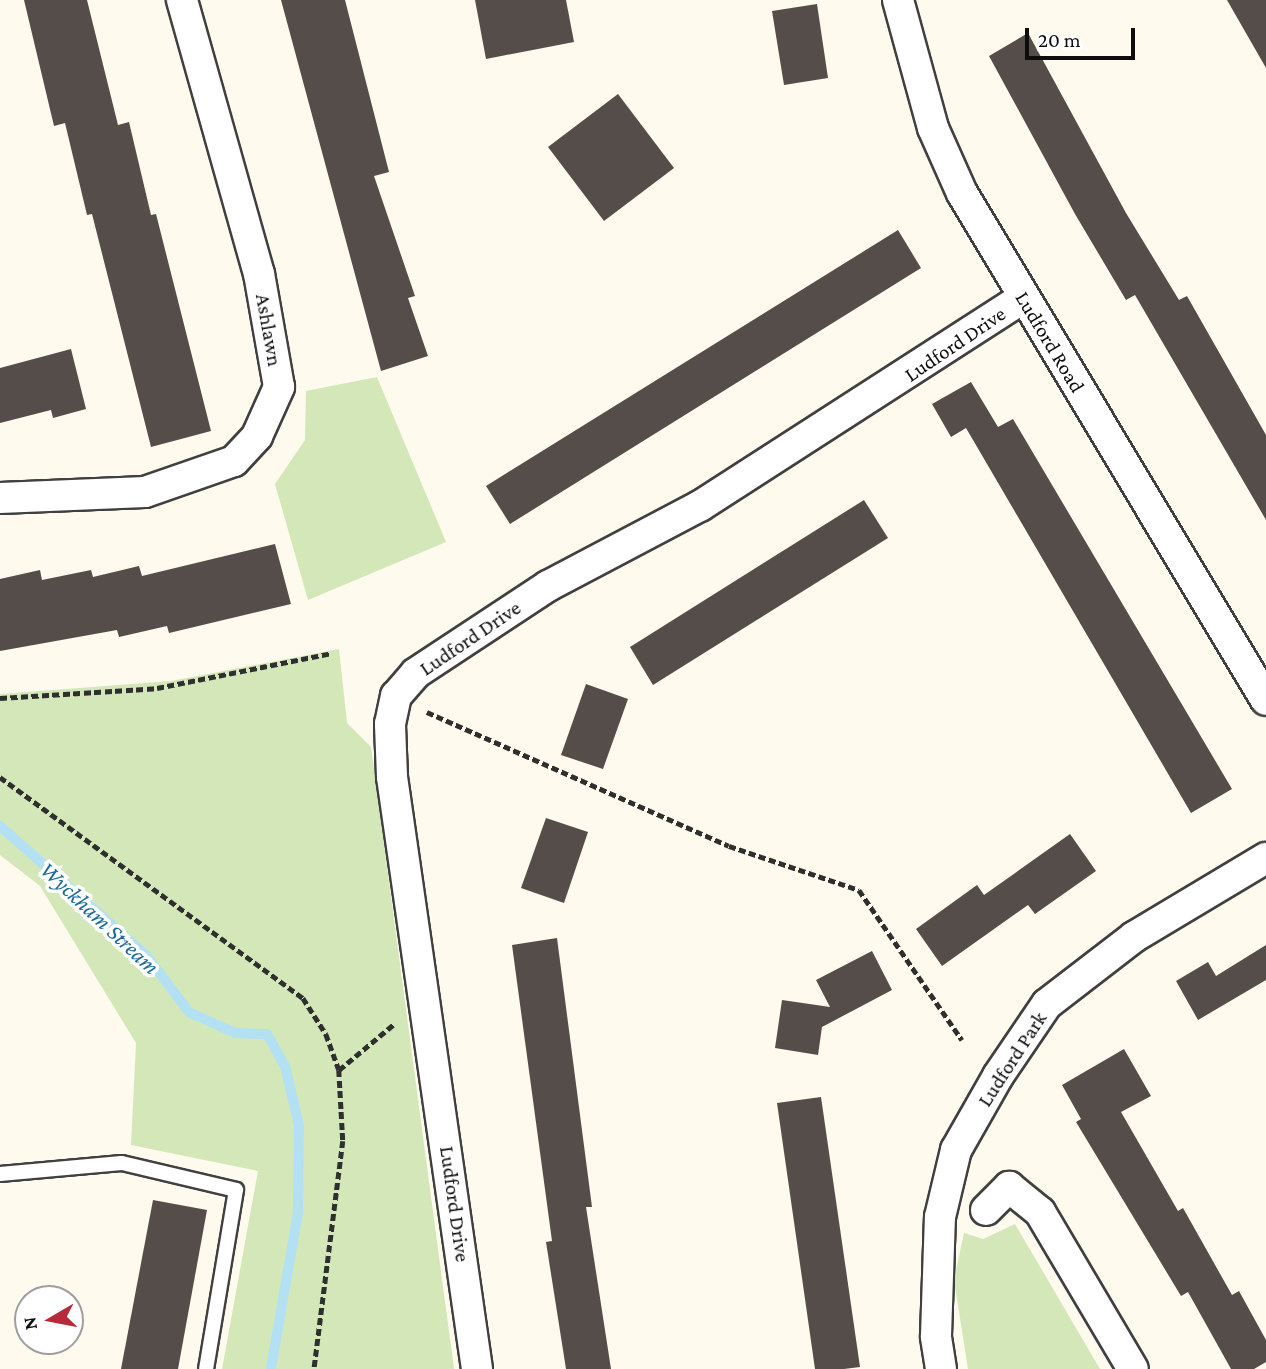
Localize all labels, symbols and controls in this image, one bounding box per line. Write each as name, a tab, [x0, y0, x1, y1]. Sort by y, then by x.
scale bar	[1028, 14, 1138, 58]
text: 20 m	[1038, 28, 1081, 52]
street label: Ludford Road	[1010, 287, 1090, 397]
street label: Ashlawn	[250, 292, 288, 368]
street label: Ludford Drive	[900, 301, 1010, 387]
street label: Ludford Drive	[415, 595, 525, 681]
water label: Wyckham Stream	[35, 856, 165, 980]
street label: Ludford Park	[972, 1007, 1052, 1111]
street label: Ludford Drive	[434, 1144, 476, 1264]
north arrow	[14, 1285, 84, 1355]
text: N	[18, 1315, 41, 1332]

